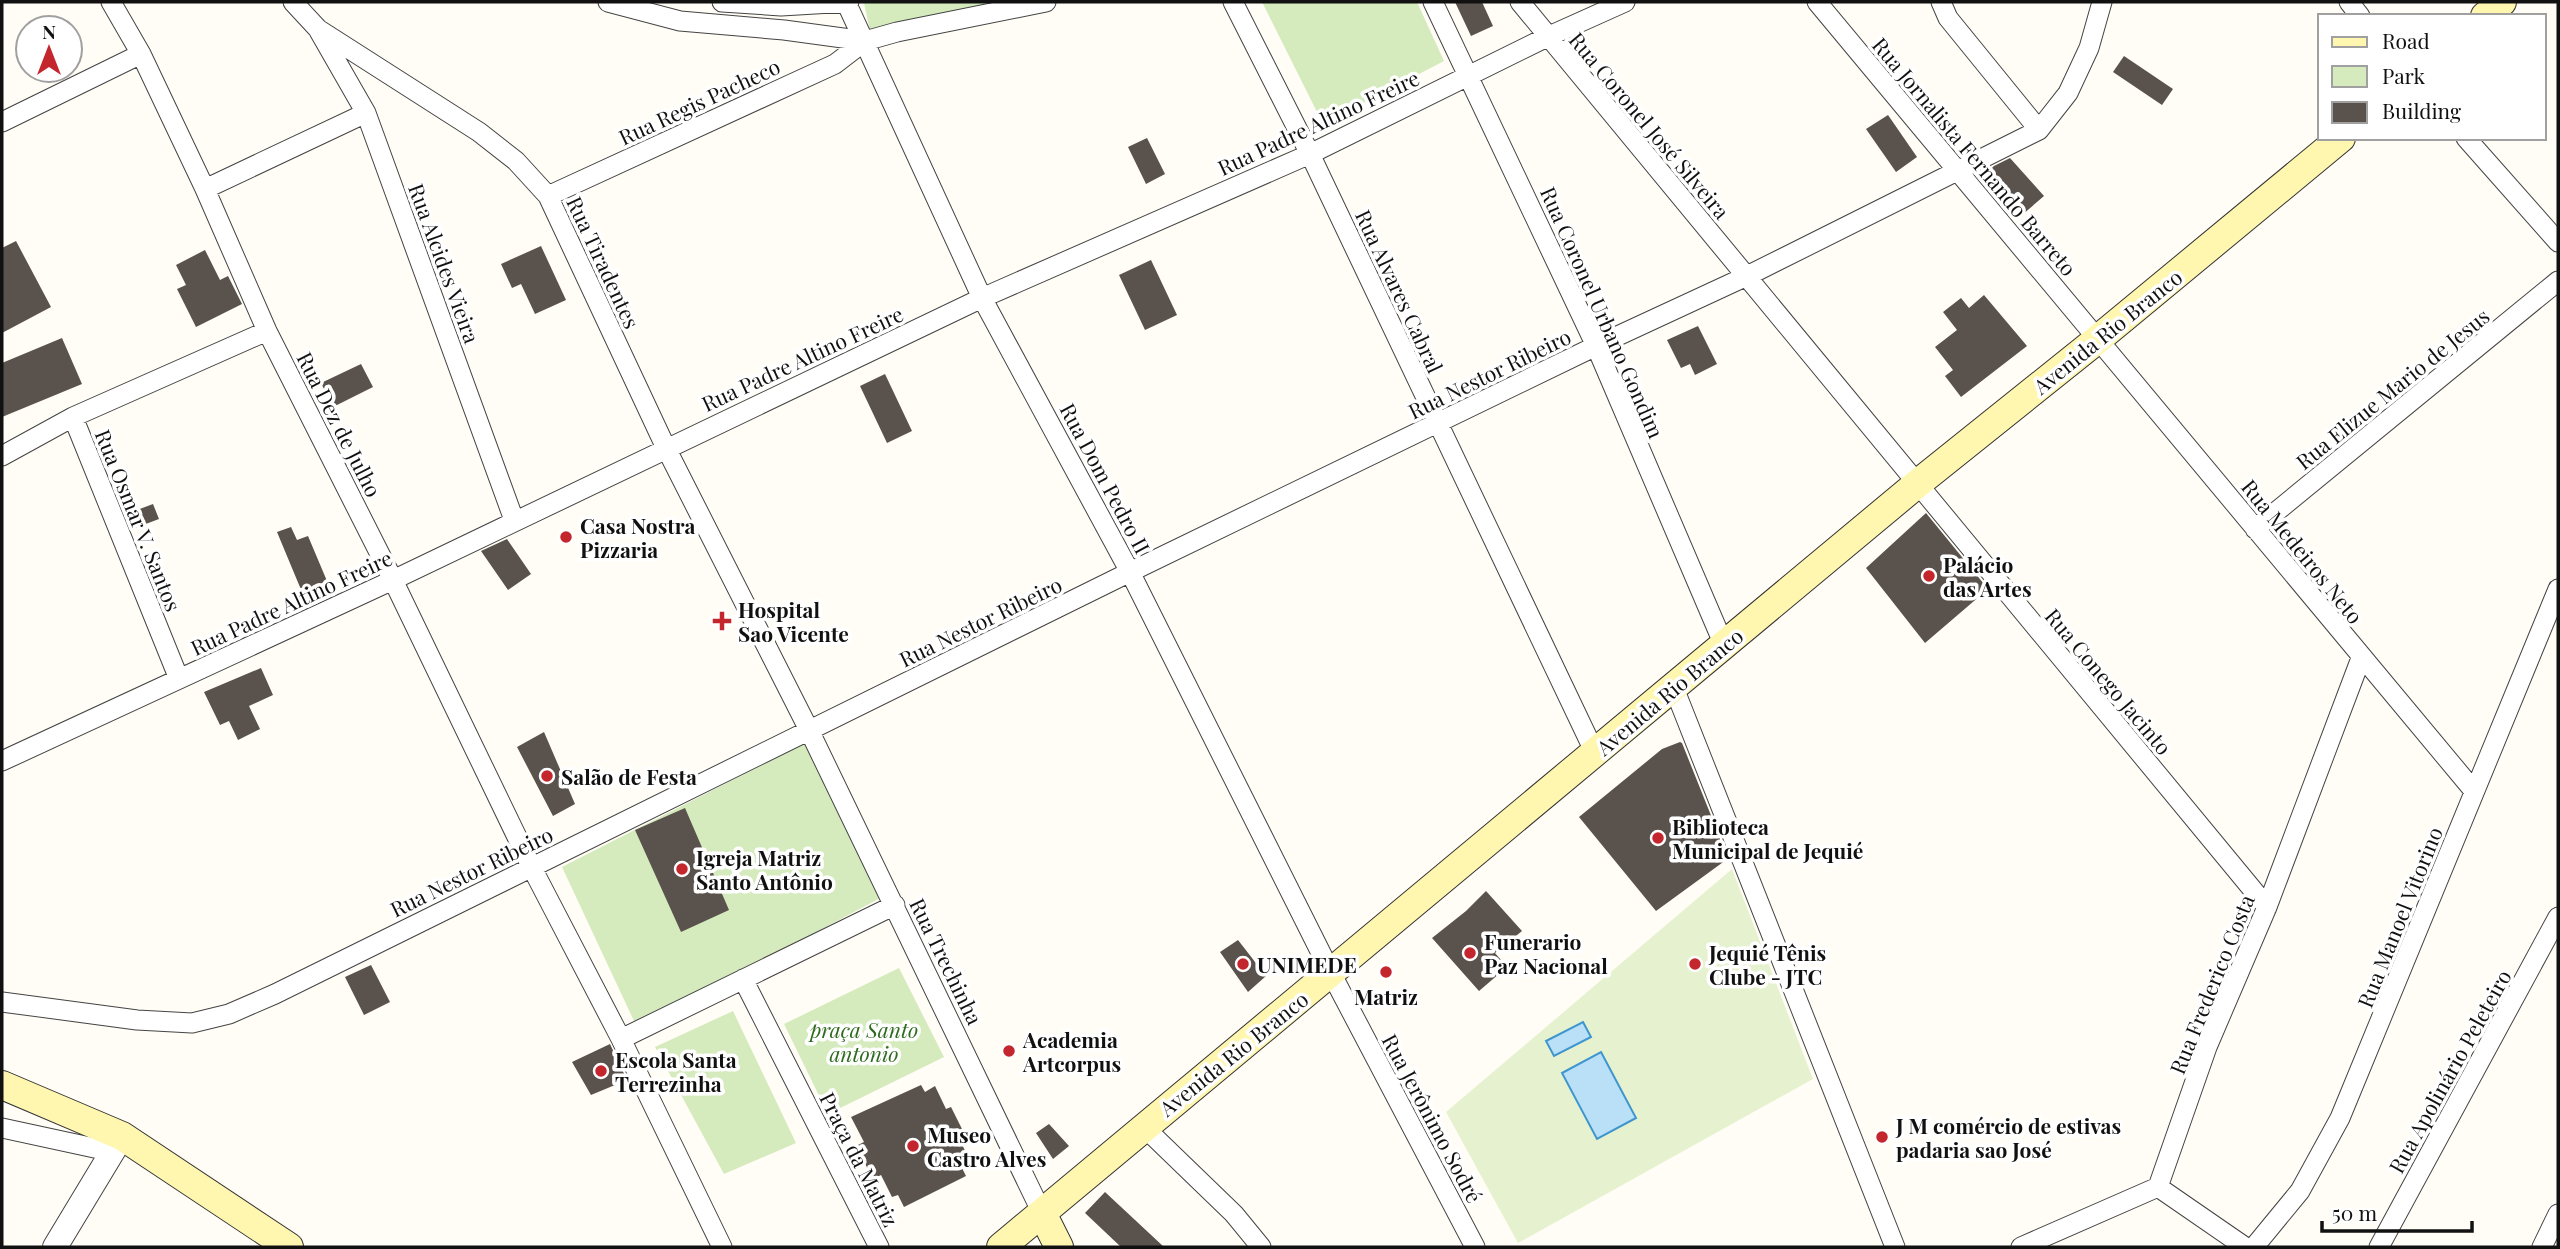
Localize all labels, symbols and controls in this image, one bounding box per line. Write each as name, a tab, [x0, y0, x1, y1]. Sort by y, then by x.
north arrow	[14, 14, 84, 84]
legend	[2318, 14, 2546, 140]
text: N	[42, 18, 56, 44]
street label: Rua Coronel José Silveira	[1564, 26, 1737, 225]
text: Road	[2382, 26, 2430, 54]
street label: Rua Jornalista Fernando Barreto	[1867, 31, 2083, 281]
street label: Rua Regis Pacheco	[614, 51, 784, 151]
text: Park	[2382, 61, 2426, 89]
street label: Rua Padre Altino Freire	[1213, 63, 1423, 181]
text: Building	[2382, 96, 2461, 124]
street label: Rua Alcides Vieira	[403, 179, 487, 347]
street label: Rua Coronel Urbano Gondim	[1535, 182, 1671, 442]
street label: Rua Tiradentes	[561, 191, 647, 333]
street label: Rua Alvares Cabral	[1350, 205, 1450, 377]
street label: Avenida Rio Branco	[2026, 262, 2187, 400]
street label: Rua Padre Altino Freire	[697, 299, 907, 417]
street label: Rua Elizue Mario de Jesus	[2289, 301, 2495, 475]
street label: Rua Nestor Ribeiro	[1403, 321, 1575, 425]
street label: Rua Dez de Julho	[291, 347, 389, 501]
street label: Rua Dom Pedro II	[1055, 398, 1157, 558]
street label: Rua Osmar V. Santos	[90, 425, 188, 615]
street label: Rua Medeiros Neto	[2236, 473, 2370, 629]
place label: Casa Nostra Pizzaria	[580, 511, 696, 563]
marker: Casa Nostra Pizzaria	[558, 529, 574, 545]
street label: Rua Padre Altino Freire	[186, 543, 396, 661]
place label: Palácio das Artes	[1943, 550, 2032, 602]
marker: Palácio das Artes	[1921, 568, 1937, 584]
street label: Rua Nestor Ribeiro	[894, 569, 1066, 673]
place label: Hospital Sao Vicente	[738, 595, 849, 647]
street label: Rua Conego Jacinto	[2040, 602, 2178, 760]
marker: Hospital Sao Vicente	[712, 611, 732, 631]
street label: Avenida Rio Branco	[1589, 621, 1748, 761]
place label: Salão de Festa	[561, 762, 697, 790]
marker: Salão de Festa	[539, 768, 555, 784]
place label: Biblioteca Municipal de Jequié	[1672, 812, 1863, 864]
street label: Rua Nestor Ribeiro	[385, 819, 557, 923]
street label: Rua Manoel Vitorino	[2350, 823, 2448, 1011]
marker: Biblioteca Municipal de Jequié	[1650, 830, 1666, 846]
place label: Igreja Matriz Santo Antônio	[696, 843, 833, 895]
marker: Igreja Matriz Santo Antônio	[674, 861, 690, 877]
street label: Rua Frederico Costa	[2162, 890, 2260, 1078]
street label: Rua Trechinha	[904, 893, 990, 1029]
place label: Funerario Paz Nacional	[1484, 927, 1608, 979]
place label: Jequié Tênis Clube - JTC	[1708, 938, 1826, 990]
marker: Funerario Paz Nacional	[1462, 945, 1478, 961]
place label: UNIMEDE	[1257, 950, 1357, 978]
marker: UNIMEDE	[1235, 956, 1251, 972]
marker: Jequié Tênis Clube - JTC	[1687, 956, 1703, 972]
marker: Matriz	[1378, 964, 1394, 980]
street label: Rua Apolinário Peleteiro	[2381, 964, 2517, 1178]
place label: Matriz	[1354, 982, 1418, 1010]
street label: Avenida Rio Branco	[1152, 984, 1313, 1122]
park label: praça Santo antonio	[808, 1015, 918, 1067]
place label: Academia Artcorpus	[1022, 1025, 1121, 1077]
street label: Rua Jerônimo Sodré	[1377, 1029, 1489, 1207]
marker: Academia Artcorpus	[1001, 1043, 1017, 1059]
place label: Escola Santa Terrezinha	[615, 1045, 737, 1097]
marker: Escola Santa Terrezinha	[593, 1063, 609, 1079]
street label: Praça da Matriz	[814, 1087, 906, 1231]
place label: J M comércio de estivas padaria sao José	[1895, 1111, 2121, 1163]
place label: Museo Castro Alves	[927, 1120, 1046, 1172]
marker: J M comércio de estivas padaria sao José	[1874, 1129, 1890, 1145]
marker: Museo Castro Alves	[905, 1138, 921, 1154]
scale bar	[2322, 1190, 2472, 1234]
text: 50 m	[2332, 1198, 2378, 1226]

